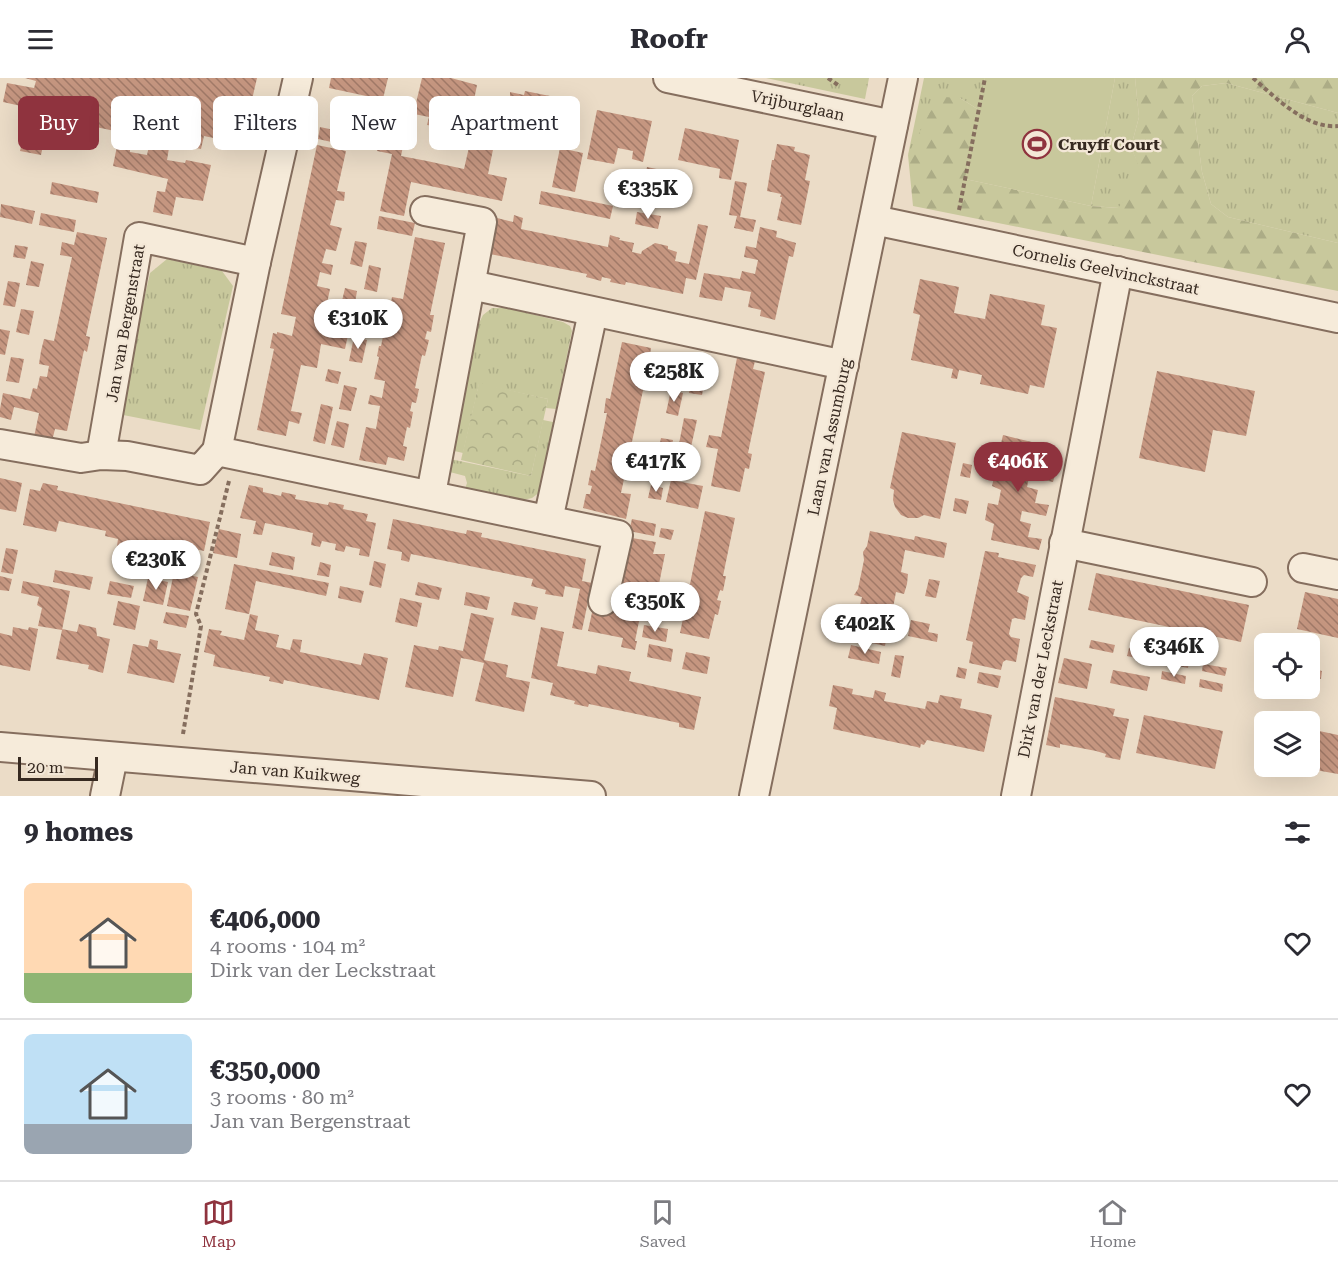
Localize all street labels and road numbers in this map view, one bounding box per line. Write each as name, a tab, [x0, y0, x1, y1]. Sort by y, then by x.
street label: Vrijburglaan	[749, 86, 847, 125]
street label: Cornelis Geelvinckstraat	[1011, 240, 1201, 299]
street label: Jan van Bergenstraat	[102, 242, 149, 404]
street label: Laan van Assumburg	[804, 356, 856, 517]
street label: Dirk van der Leckstraat	[1014, 579, 1067, 760]
street label: Jan van Kuikweg	[229, 757, 362, 788]

